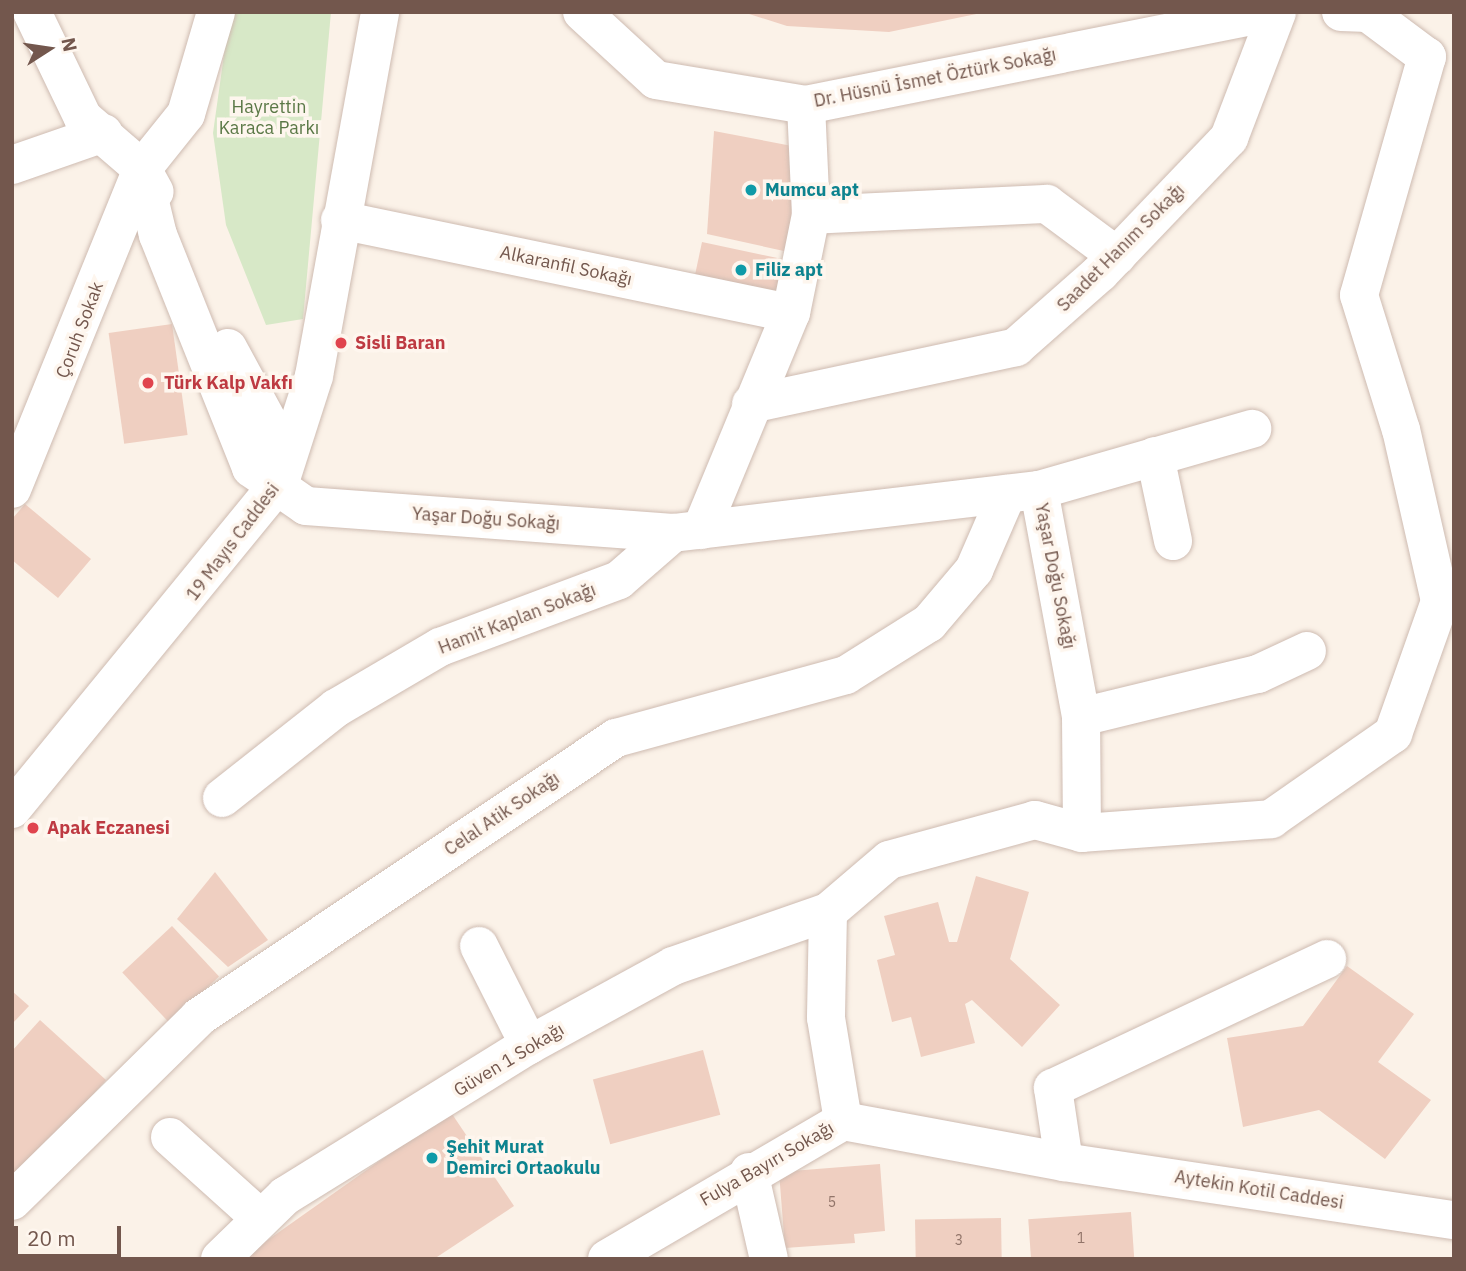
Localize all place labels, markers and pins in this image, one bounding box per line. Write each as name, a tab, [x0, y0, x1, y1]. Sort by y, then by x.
place label: Mumcu apt	[765, 179, 859, 201]
marker: Mumcu apt	[743, 182, 759, 198]
place label: Filiz apt	[755, 259, 823, 281]
marker: Filiz apt	[733, 262, 749, 278]
place label: Sisli Baran	[355, 332, 446, 354]
marker: Sisli Baran	[333, 335, 349, 351]
place label: Türk Kalp Vakfı	[164, 372, 293, 394]
marker: Türk Kalp Vakfı	[138, 373, 158, 393]
place label: Apak Eczanesi	[47, 817, 170, 839]
marker: Apak Eczanesi	[25, 820, 41, 836]
place label: Şehit Murat Demirci Ortaokulu	[446, 1137, 600, 1180]
marker: Şehit Murat Demirci Ortaokulu	[424, 1150, 440, 1166]

